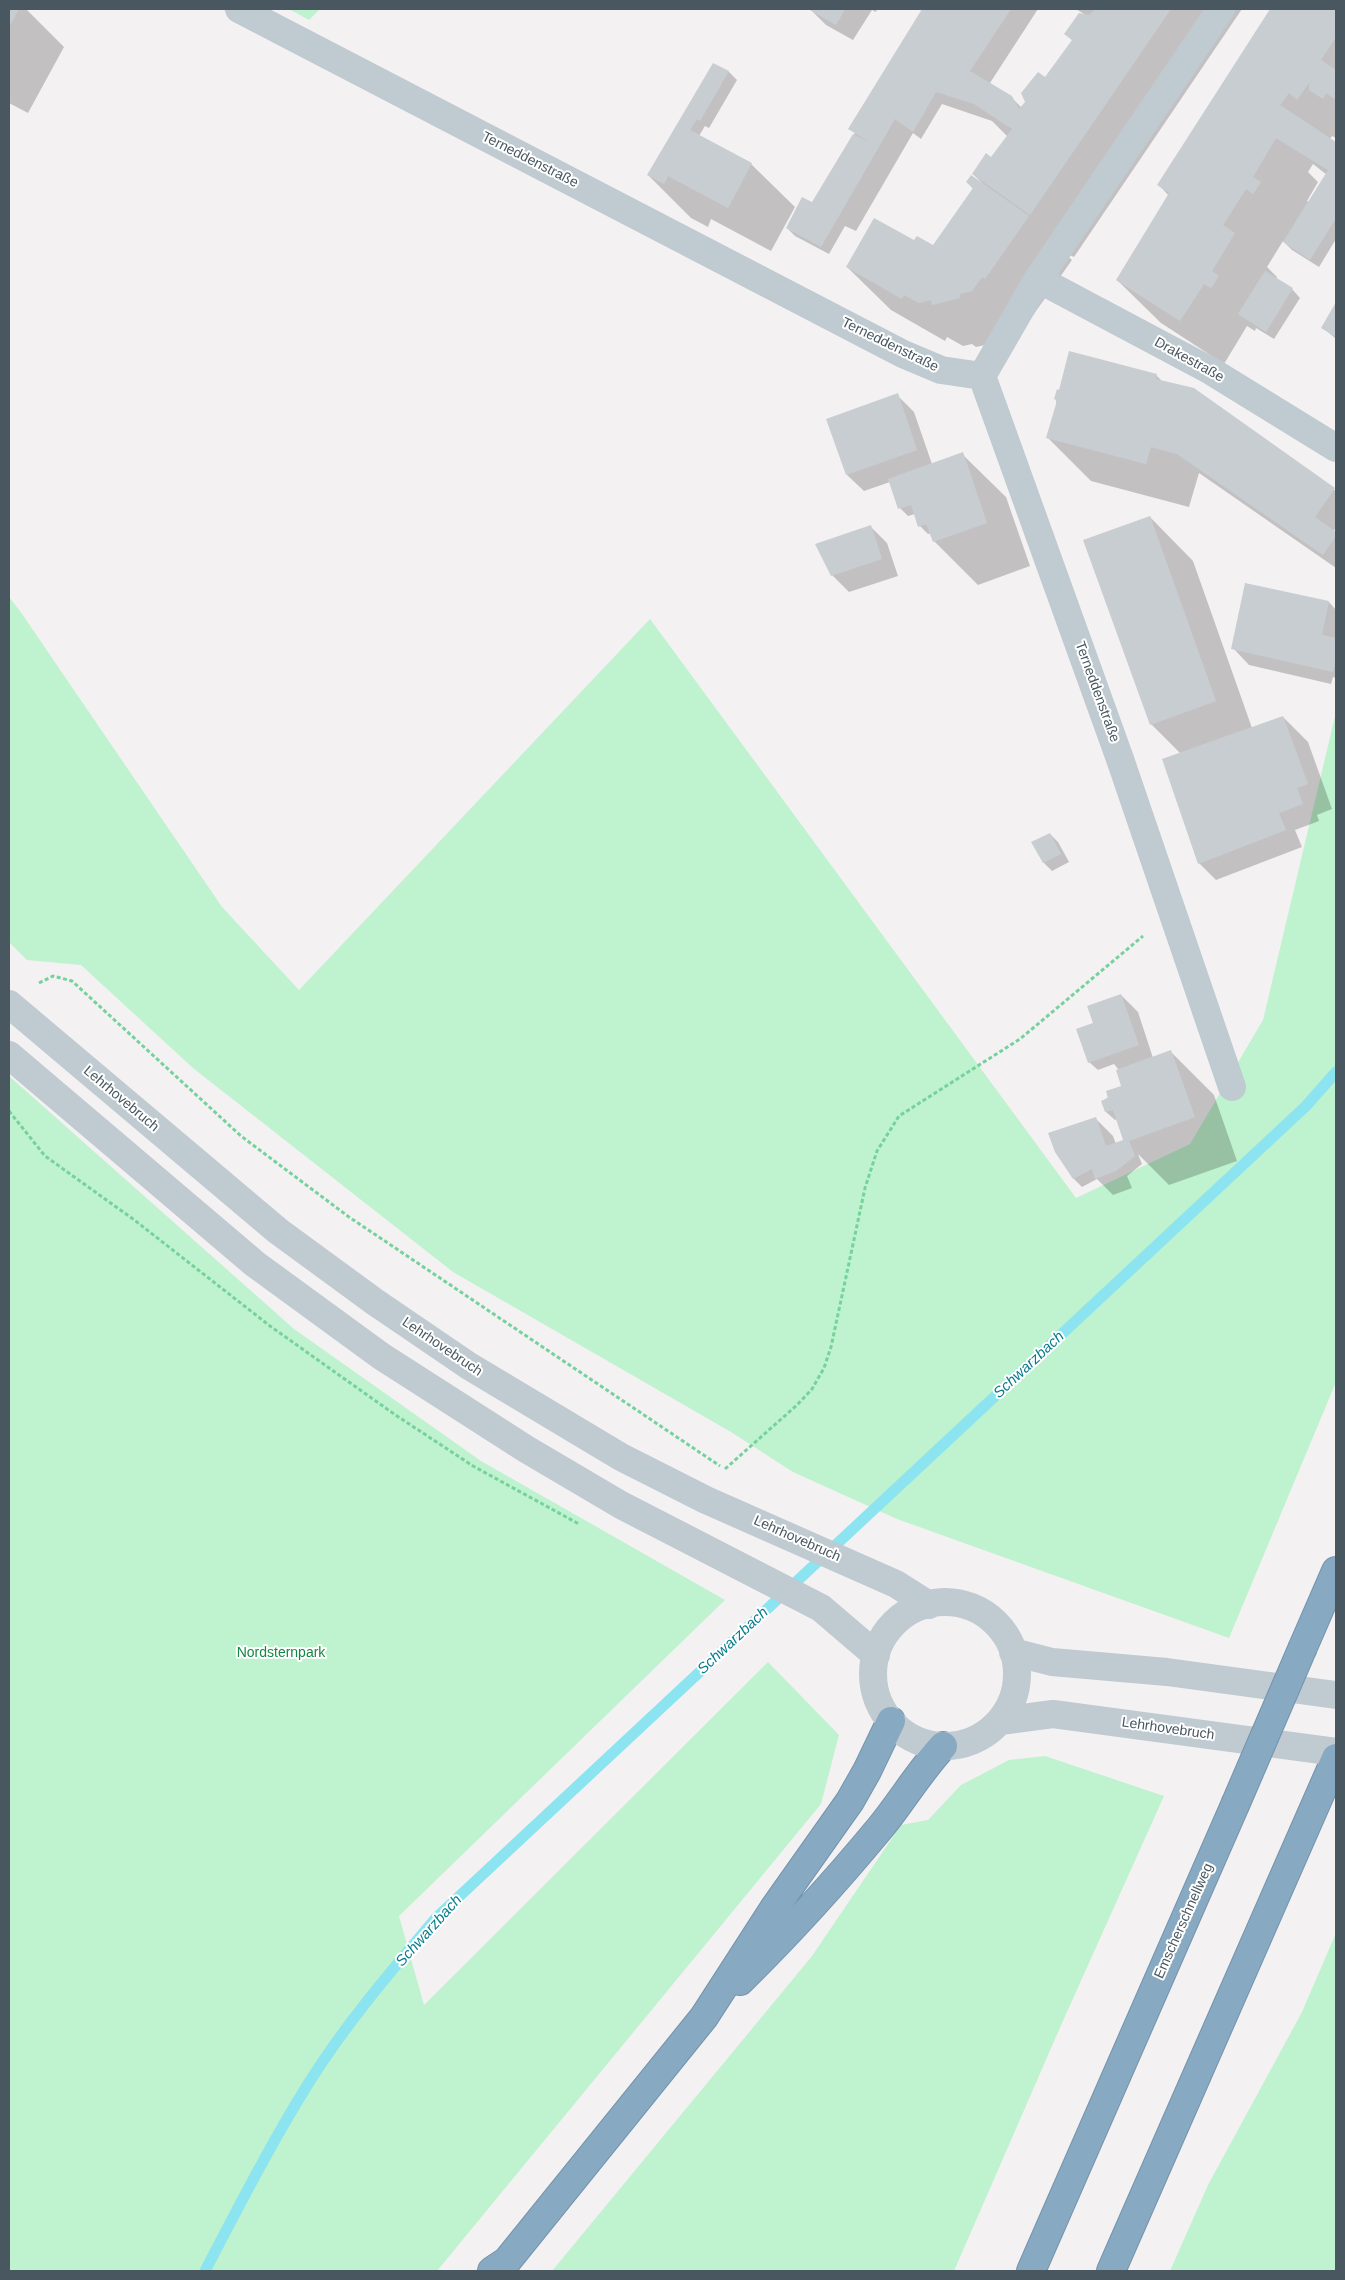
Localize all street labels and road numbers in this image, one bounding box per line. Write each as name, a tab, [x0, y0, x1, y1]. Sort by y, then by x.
street label: Terneddenstraße	[479, 128, 581, 192]
street label: Terneddenstraße	[839, 314, 941, 376]
street label: Drakestraße	[1151, 334, 1227, 386]
street label: Terneddenstraße	[1071, 639, 1123, 745]
street label: Lehrhovebruch	[80, 1063, 162, 1135]
street label: Lehrhovebruch	[399, 1314, 485, 1380]
street label: Lehrhovebruch	[751, 1512, 843, 1566]
street label: Lehrhovebruch	[1121, 1714, 1215, 1744]
street label: Emscherschnellweg	[1151, 1861, 1217, 1981]

